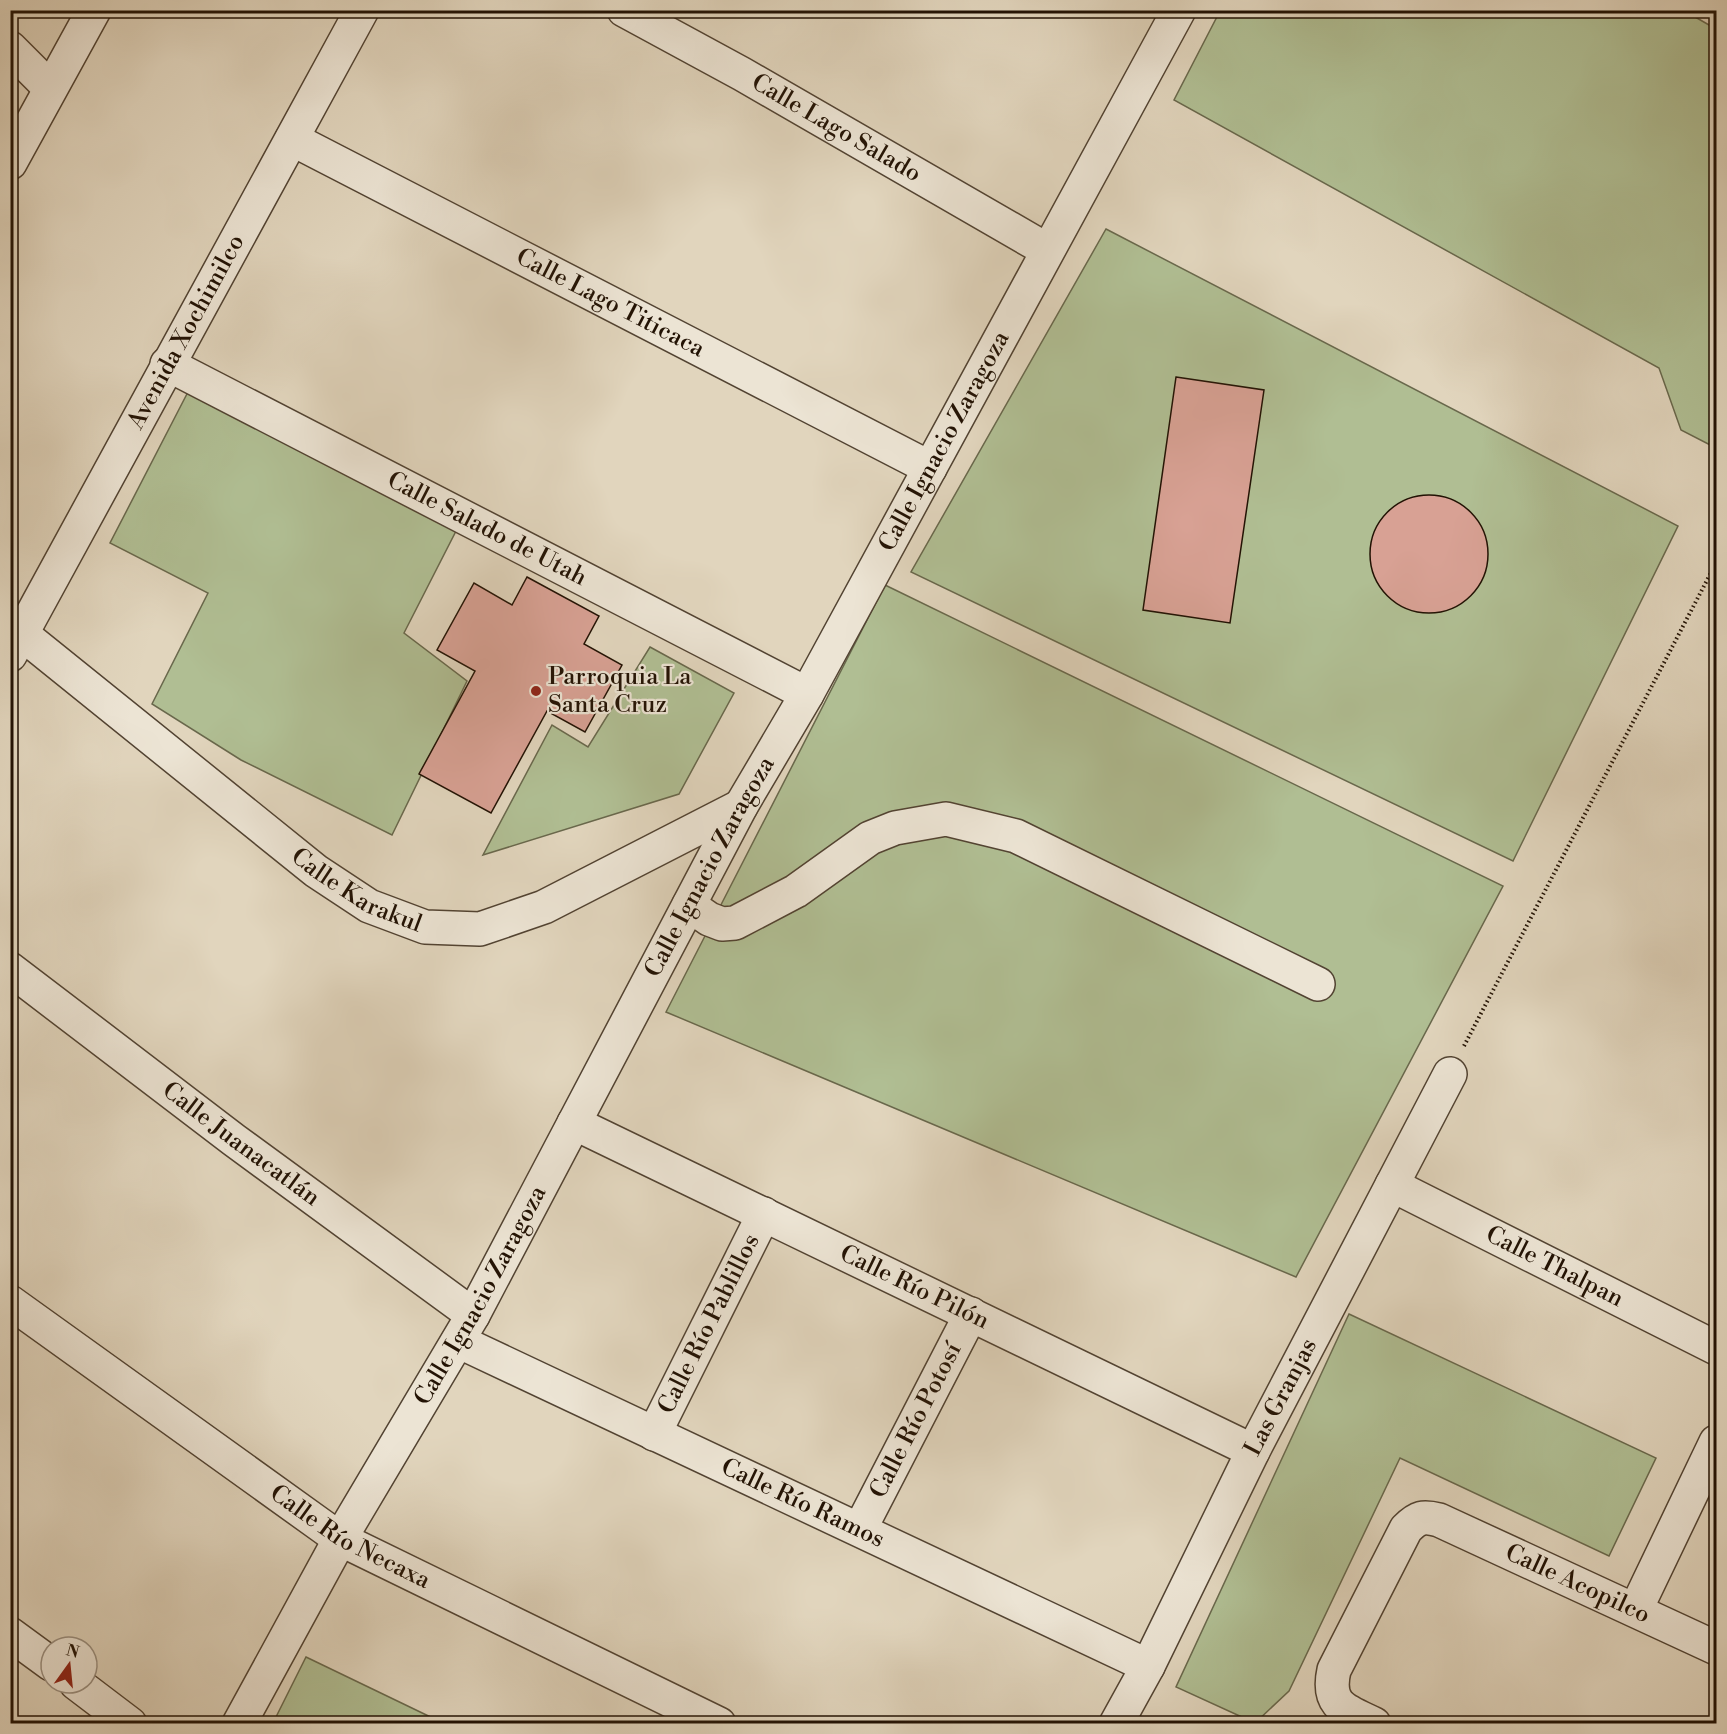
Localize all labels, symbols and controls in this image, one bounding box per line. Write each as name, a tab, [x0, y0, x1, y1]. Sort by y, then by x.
street label: Calle Lago Salado	[746, 68, 927, 189]
street label: Avenida Xochimilco	[121, 229, 251, 435]
street label: Calle Lago Titicaca	[511, 242, 710, 365]
street label: Calle Ignacio Zaragoza	[872, 325, 1017, 557]
street label: Calle Salado de Utah	[382, 465, 592, 593]
place label: Parroquia La Santa Cruz	[548, 662, 692, 720]
marker: Parroquia La Santa Cruz	[529, 684, 543, 698]
street label: Calle Ignacio Zaragoza	[638, 751, 782, 983]
street label: Calle Karakul	[285, 842, 426, 939]
street label: Calle Juanacatlán	[156, 1076, 326, 1213]
street label: Calle Ignacio Zaragoza	[408, 1180, 554, 1411]
street label: Calle Thalpan	[1481, 1220, 1628, 1314]
street label: Calle Río Pablillos	[651, 1229, 767, 1419]
street label: Calle Río Pilón	[835, 1239, 994, 1336]
street label: Las Granjas	[1238, 1333, 1324, 1461]
street label: Calle Río Potosí	[863, 1337, 969, 1504]
street label: Calle Río Ramos	[716, 1452, 889, 1555]
street label: Calle Río Necaxa	[264, 1478, 436, 1596]
street label: Calle Acopilco	[1501, 1538, 1655, 1630]
north arrow	[39, 1635, 99, 1695]
text: N	[64, 1640, 82, 1663]

